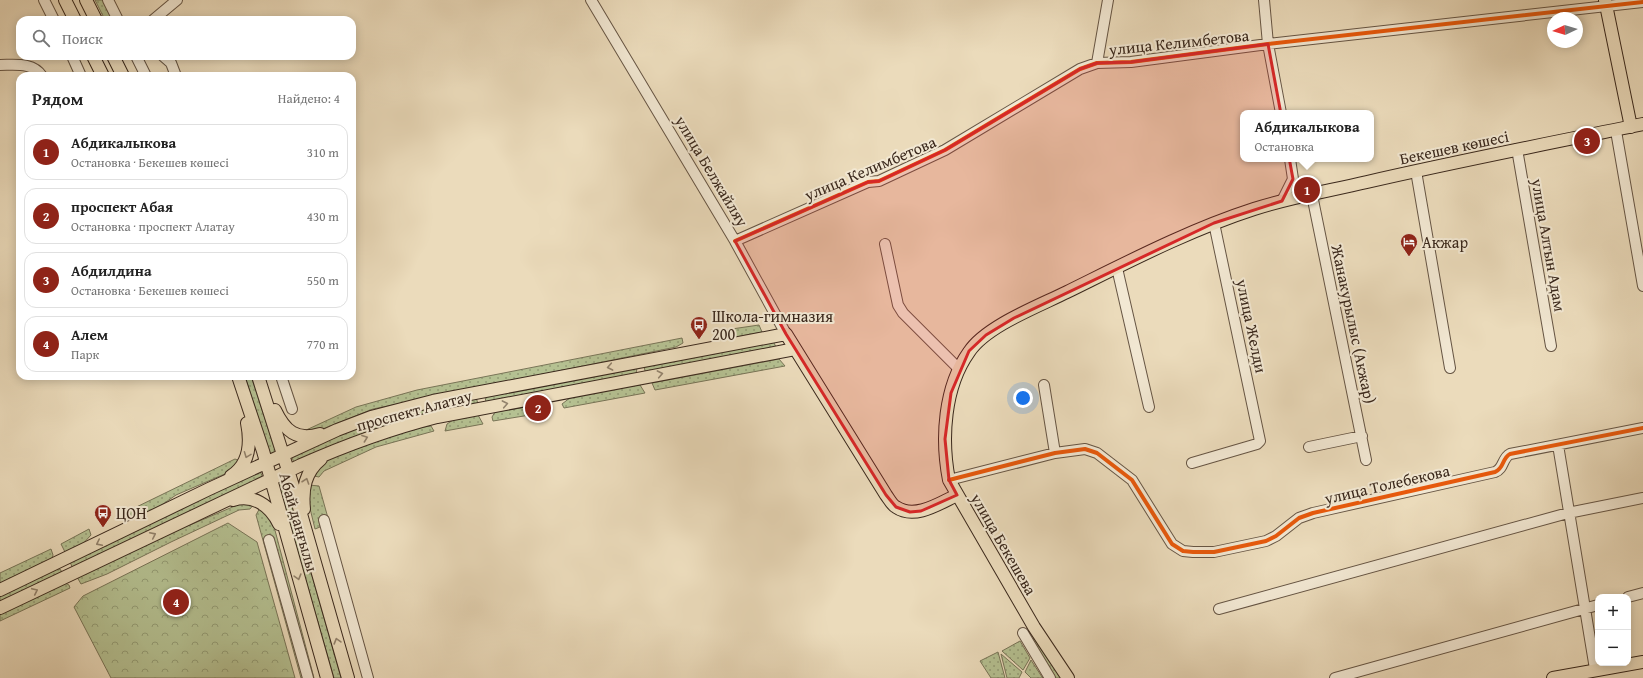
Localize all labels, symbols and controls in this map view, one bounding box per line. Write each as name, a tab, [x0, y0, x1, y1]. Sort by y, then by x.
north arrow	[1547, 12, 1583, 48]
search box	[16, 16, 356, 60]
street label: улица Келимбетова	[1107, 23, 1251, 61]
icon: search	[30, 27, 52, 49]
text: Поиск	[62, 28, 103, 49]
text: Рядом	[32, 86, 83, 111]
text: Найдено: 4	[278, 89, 340, 108]
street label: улица Белжайляу	[669, 110, 755, 231]
popup	[1240, 110, 1374, 162]
text: Абдикалыкова	[1254, 116, 1360, 137]
street label: Бекешев көшесі	[1397, 124, 1511, 170]
pin: 3	[1574, 126, 1600, 156]
street label: улица Келимбетова	[800, 129, 940, 207]
text: Абдикалыкова	[71, 132, 176, 153]
text: Остановка	[1254, 137, 1314, 156]
text: 1	[43, 143, 49, 162]
text: 310 m	[307, 143, 339, 162]
text: Остановка · Бекешев көшесі	[71, 153, 229, 172]
pin: 1	[1294, 175, 1320, 205]
street label: улица Алтын Адам	[1525, 176, 1572, 313]
text: проспект Абая	[71, 196, 173, 217]
text: 2	[43, 207, 49, 226]
text: 430 m	[307, 207, 339, 226]
text: Остановка · проспект Алатау	[71, 217, 235, 236]
place label: Акжар	[1422, 230, 1468, 254]
hotel icon: Акжар	[1399, 232, 1419, 257]
street label: Жанакурылыс (Акжар)	[1325, 241, 1383, 406]
text: Абдилдина	[71, 260, 152, 281]
text: 3	[43, 271, 49, 290]
text: 550 m	[307, 271, 339, 290]
street label: улица Желди	[1230, 276, 1274, 376]
text: Остановка · Бекешев көшесі	[71, 281, 229, 300]
place label: Школа-гимназия 200	[712, 304, 833, 346]
bus stop icon: Школа-гимназия 200	[689, 315, 709, 340]
text: Алем	[71, 324, 108, 345]
text: 4	[43, 335, 49, 354]
text: 770 m	[307, 335, 339, 354]
text: Парк	[71, 345, 99, 364]
one-way arrow	[607, 362, 613, 371]
one-way arrow	[657, 370, 663, 378]
street label: проспект Алатау	[354, 383, 474, 437]
your location	[1013, 388, 1033, 408]
pin: 2	[525, 393, 551, 423]
one-way arrow	[502, 400, 508, 409]
one-way arrow	[361, 434, 368, 443]
one-way arrow	[243, 452, 251, 459]
street label: улица Толебекова	[1321, 458, 1452, 510]
street label: Абай даңғылы	[273, 470, 325, 574]
one-way arrow	[301, 478, 310, 485]
street label: улица Бекешева	[965, 488, 1043, 600]
place label: ЦОН	[116, 501, 147, 525]
bus stop icon: ЦОН	[93, 503, 113, 528]
one-way arrow	[148, 532, 156, 540]
one-way arrow	[95, 538, 103, 546]
one-way arrow	[293, 573, 302, 580]
pin: 4	[163, 587, 189, 617]
one-way arrow	[31, 588, 39, 596]
map controls	[1595, 594, 1631, 666]
button: +	[1595, 594, 1631, 630]
button: −	[1595, 630, 1631, 666]
one-way arrow	[333, 637, 342, 644]

